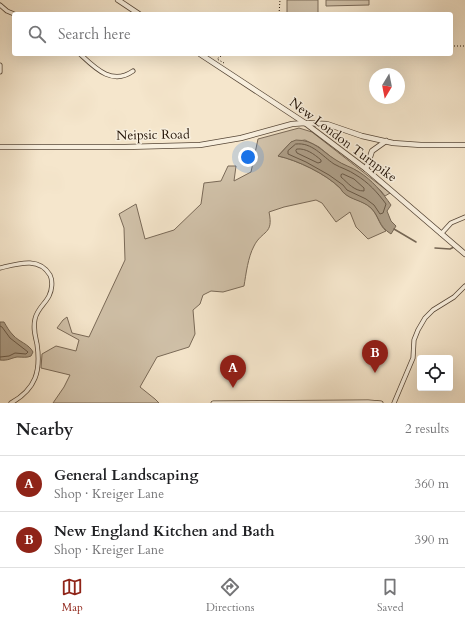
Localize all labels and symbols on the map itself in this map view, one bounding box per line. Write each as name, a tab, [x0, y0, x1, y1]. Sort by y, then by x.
north arrow	[369, 68, 405, 104]
street label: New London Turnpike	[286, 94, 401, 186]
street label: Neipsic Road	[116, 125, 190, 145]
your location	[238, 147, 258, 167]
pin: B	[362, 340, 388, 373]
pin: A	[220, 355, 246, 388]

